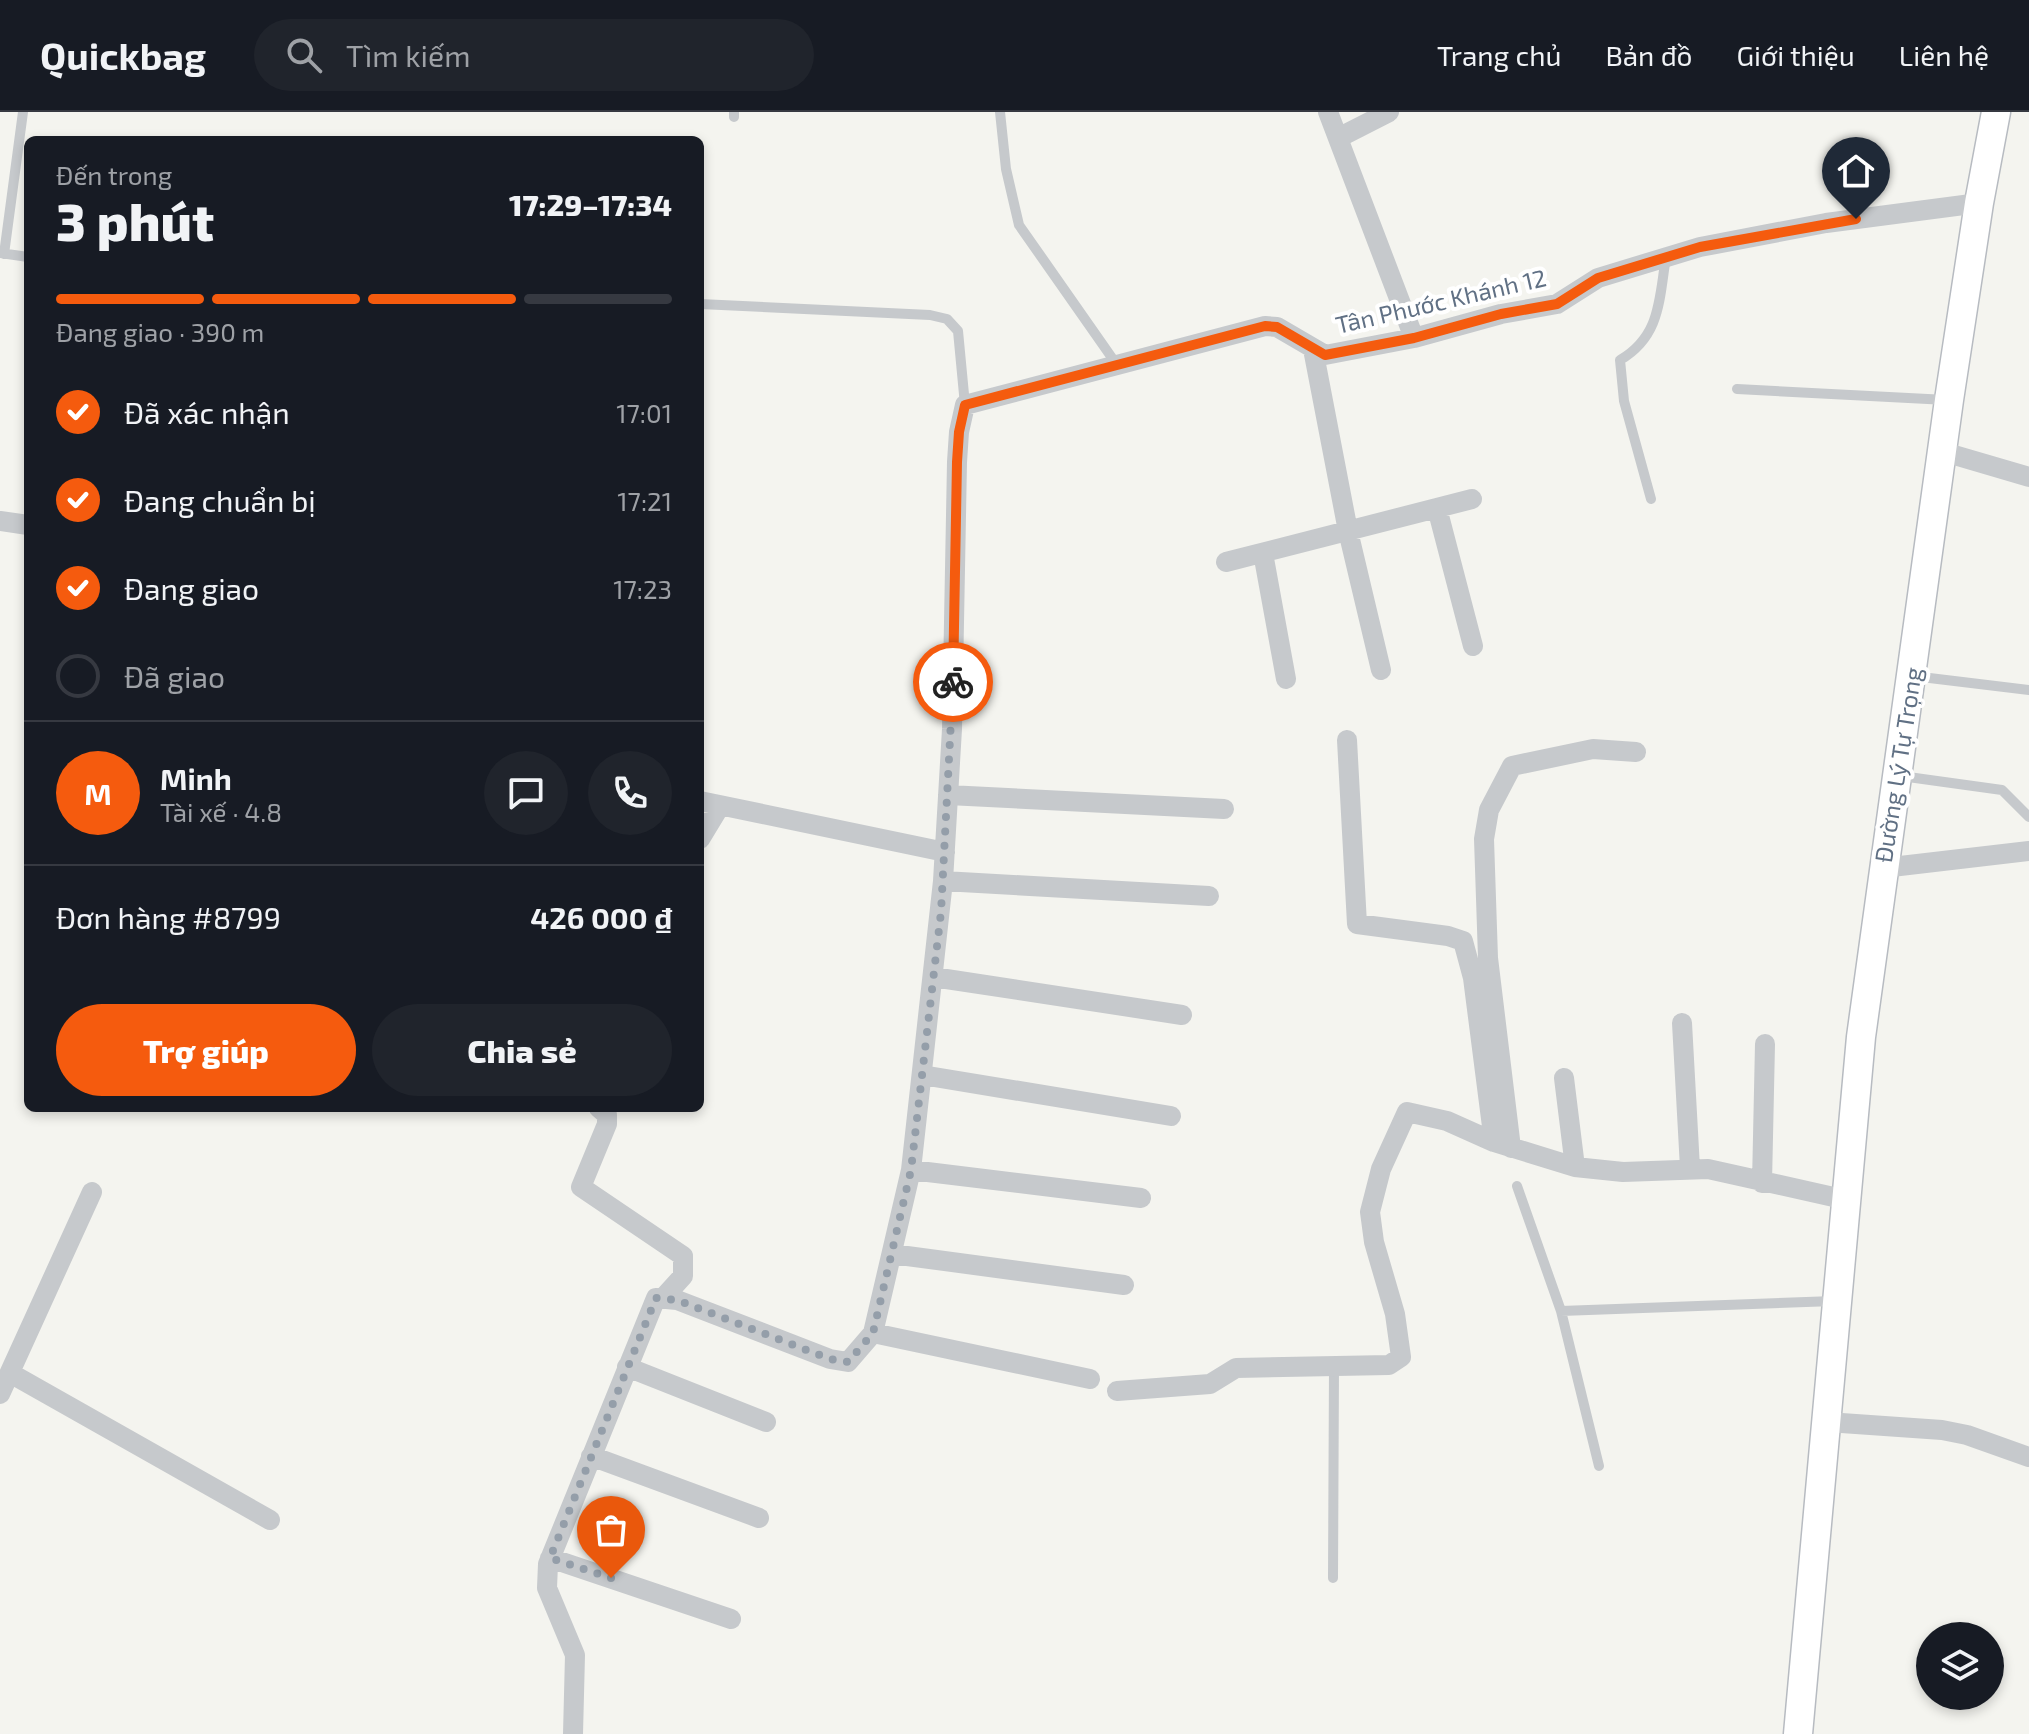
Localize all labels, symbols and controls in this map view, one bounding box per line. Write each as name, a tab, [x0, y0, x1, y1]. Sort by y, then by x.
search box	[254, 19, 814, 91]
text: Quickbag	[40, 32, 206, 78]
icon: search	[282, 33, 326, 77]
text: Tìm kiếm	[346, 37, 470, 73]
text: Trang chủ	[1437, 38, 1561, 72]
text: Bản đồ	[1605, 38, 1692, 72]
text: Giới thiệu	[1736, 38, 1855, 72]
text: Liên hệ	[1899, 38, 1989, 72]
pin	[1822, 137, 1890, 219]
icon: home	[1834, 149, 1878, 193]
text: Đến trong	[56, 159, 172, 190]
text: 17:29–17:34	[509, 186, 672, 222]
text: 3 phút	[56, 189, 214, 251]
street label: Tân Phước Khánh 12	[1333, 262, 1549, 339]
text: Đang giao · 390 m	[56, 316, 264, 347]
icon: check	[56, 390, 100, 434]
text: Đã xác nhận	[124, 394, 290, 430]
text: 17:01	[616, 397, 672, 428]
icon: check	[56, 478, 100, 522]
text: Đang chuẩn bị	[124, 482, 316, 518]
text: 17:21	[617, 485, 672, 516]
icon: check	[56, 566, 100, 610]
text: Đang giao	[124, 570, 259, 606]
text: 17:23	[613, 573, 672, 604]
courier	[913, 642, 993, 722]
text: Đã giao	[124, 658, 225, 694]
icon: bike	[931, 660, 975, 704]
street label: Đường Lý Tự Trọng	[1868, 665, 1927, 865]
button: chat	[484, 751, 568, 835]
button: phone	[588, 751, 672, 835]
text: Minh	[160, 760, 232, 796]
text: M	[84, 775, 112, 811]
text: Tài xế · 4.8	[160, 796, 282, 827]
text: Đơn hàng #8799	[56, 899, 281, 935]
text: 426 000 ₫	[530, 899, 672, 935]
button: Trợ giúp	[56, 1004, 356, 1096]
button: Chia sẻ	[372, 1004, 672, 1096]
pin	[577, 1496, 645, 1578]
icon: bag	[589, 1508, 633, 1552]
map controls	[1916, 1622, 2004, 1710]
button: layers	[1916, 1622, 2004, 1710]

